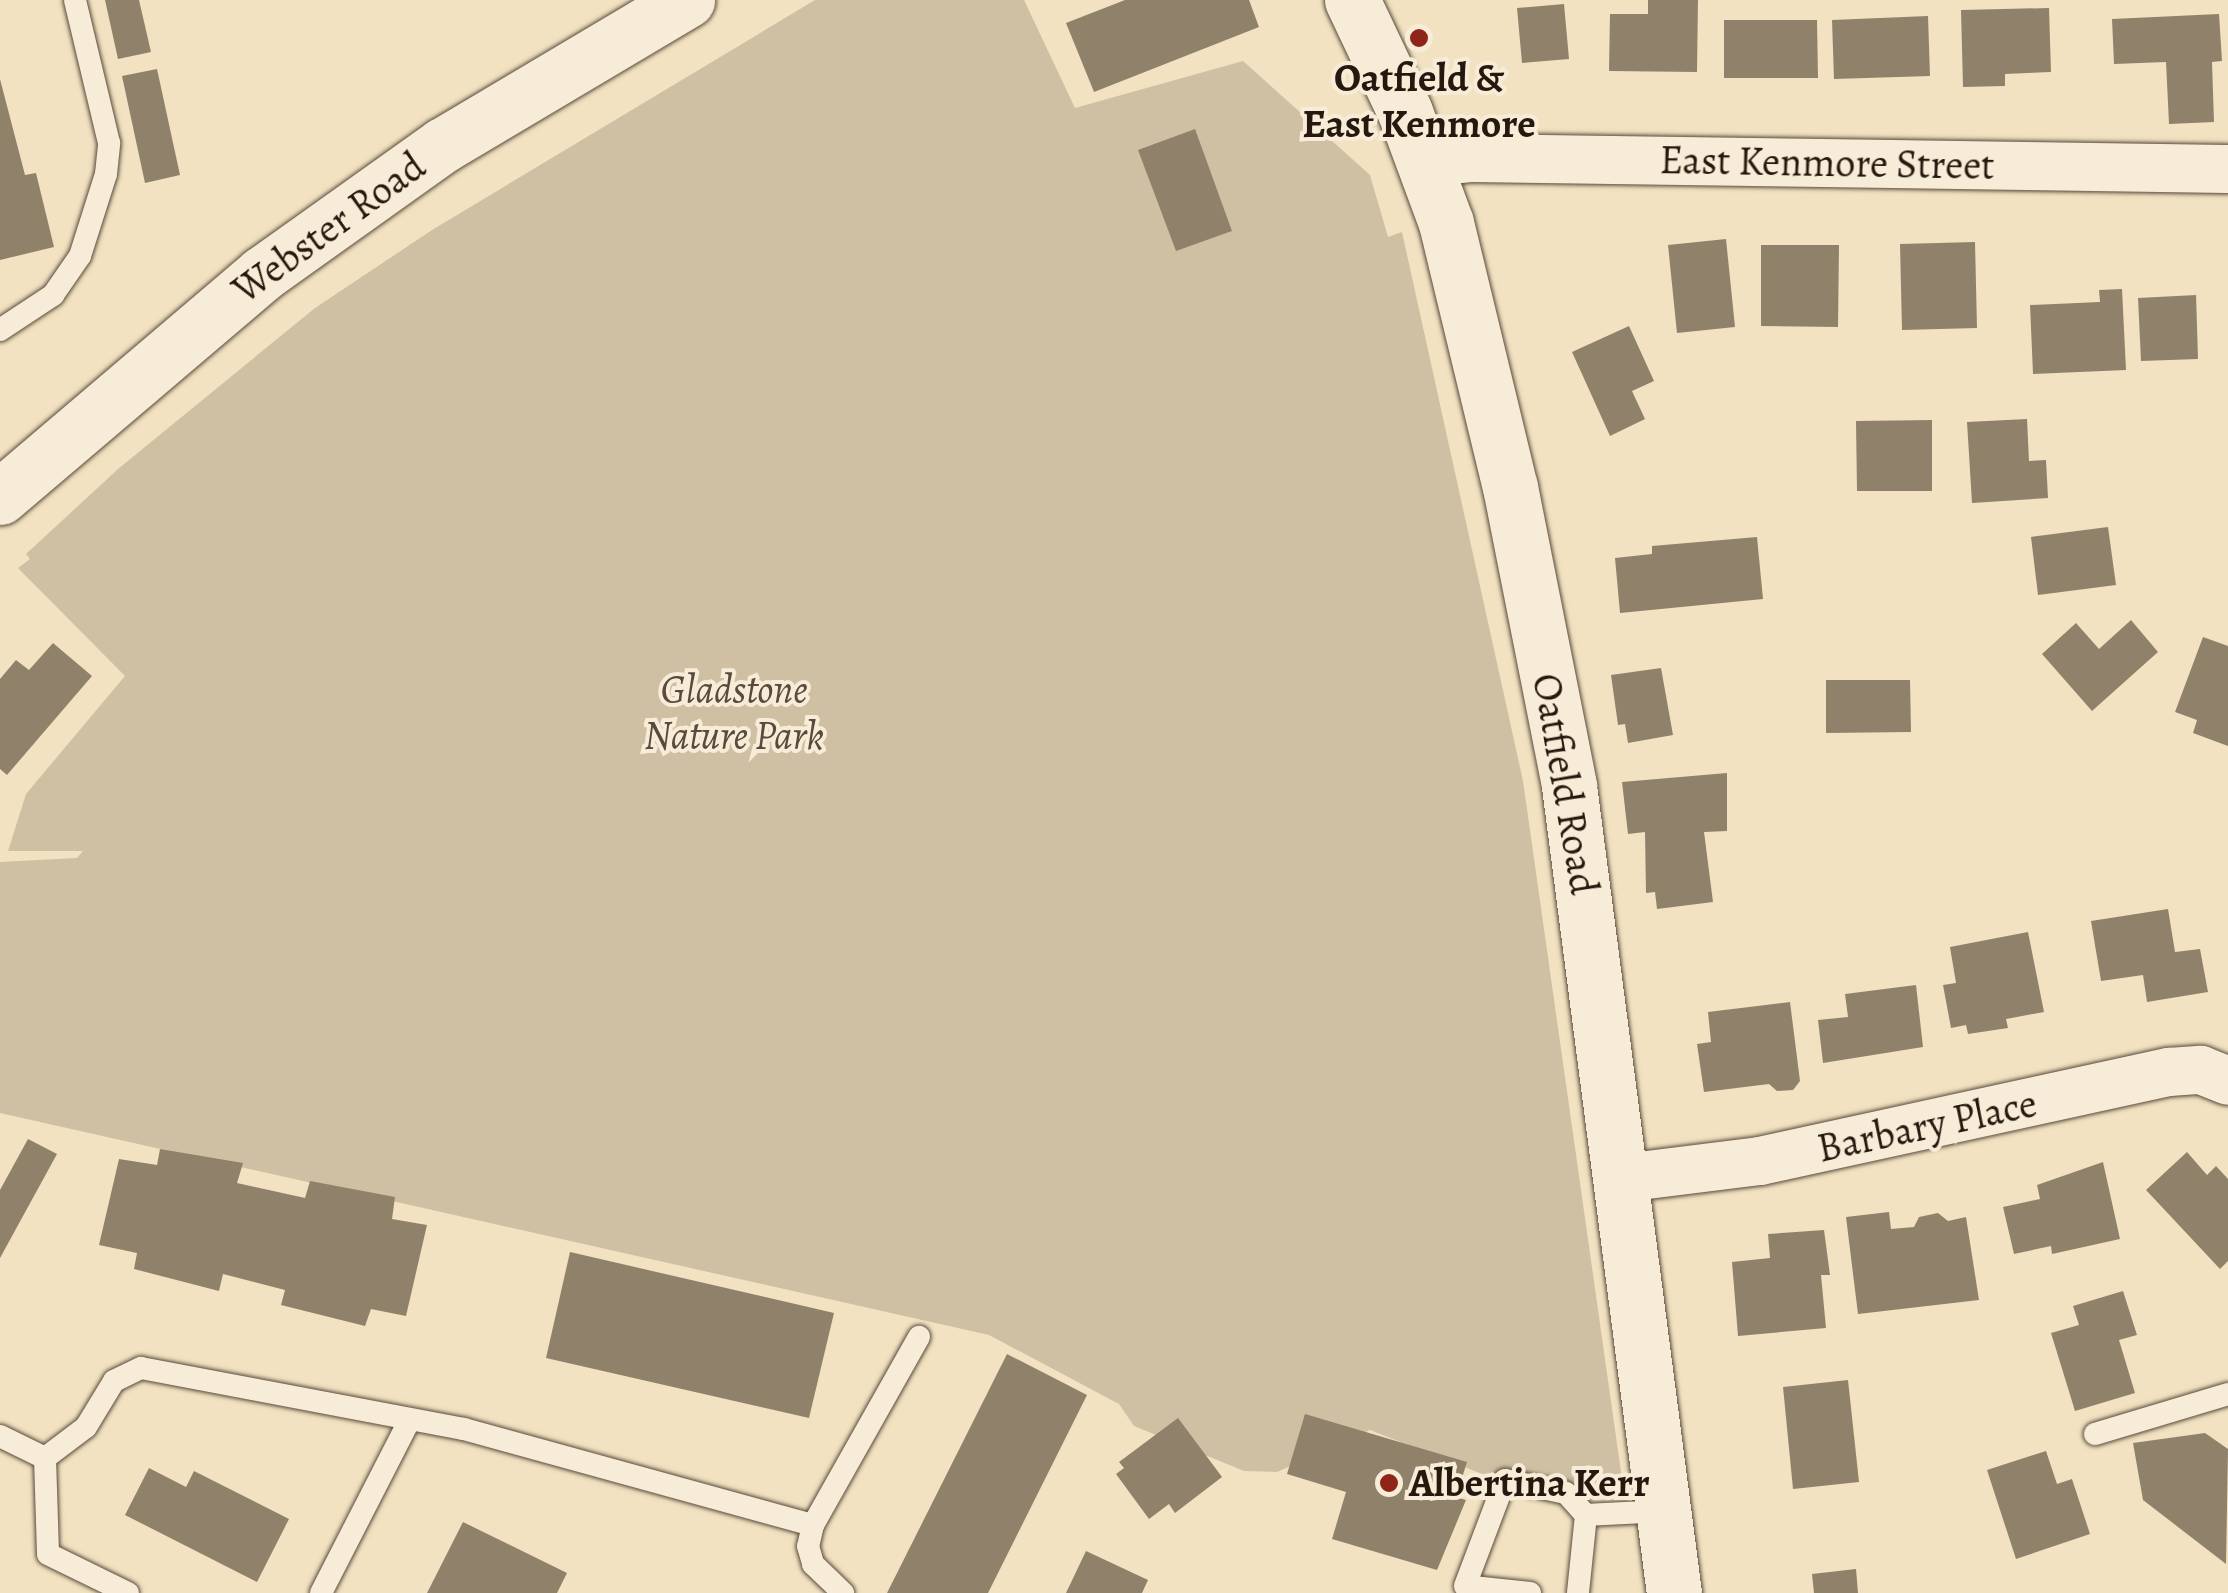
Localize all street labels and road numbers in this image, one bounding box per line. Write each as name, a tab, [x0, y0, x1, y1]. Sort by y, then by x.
street label: East Kenmore Street	[1659, 136, 1995, 190]
street label: Webster Road	[223, 142, 435, 314]
street label: Oatfield Road	[1522, 670, 1608, 898]
street label: Barbary Place	[1813, 1079, 2041, 1173]

